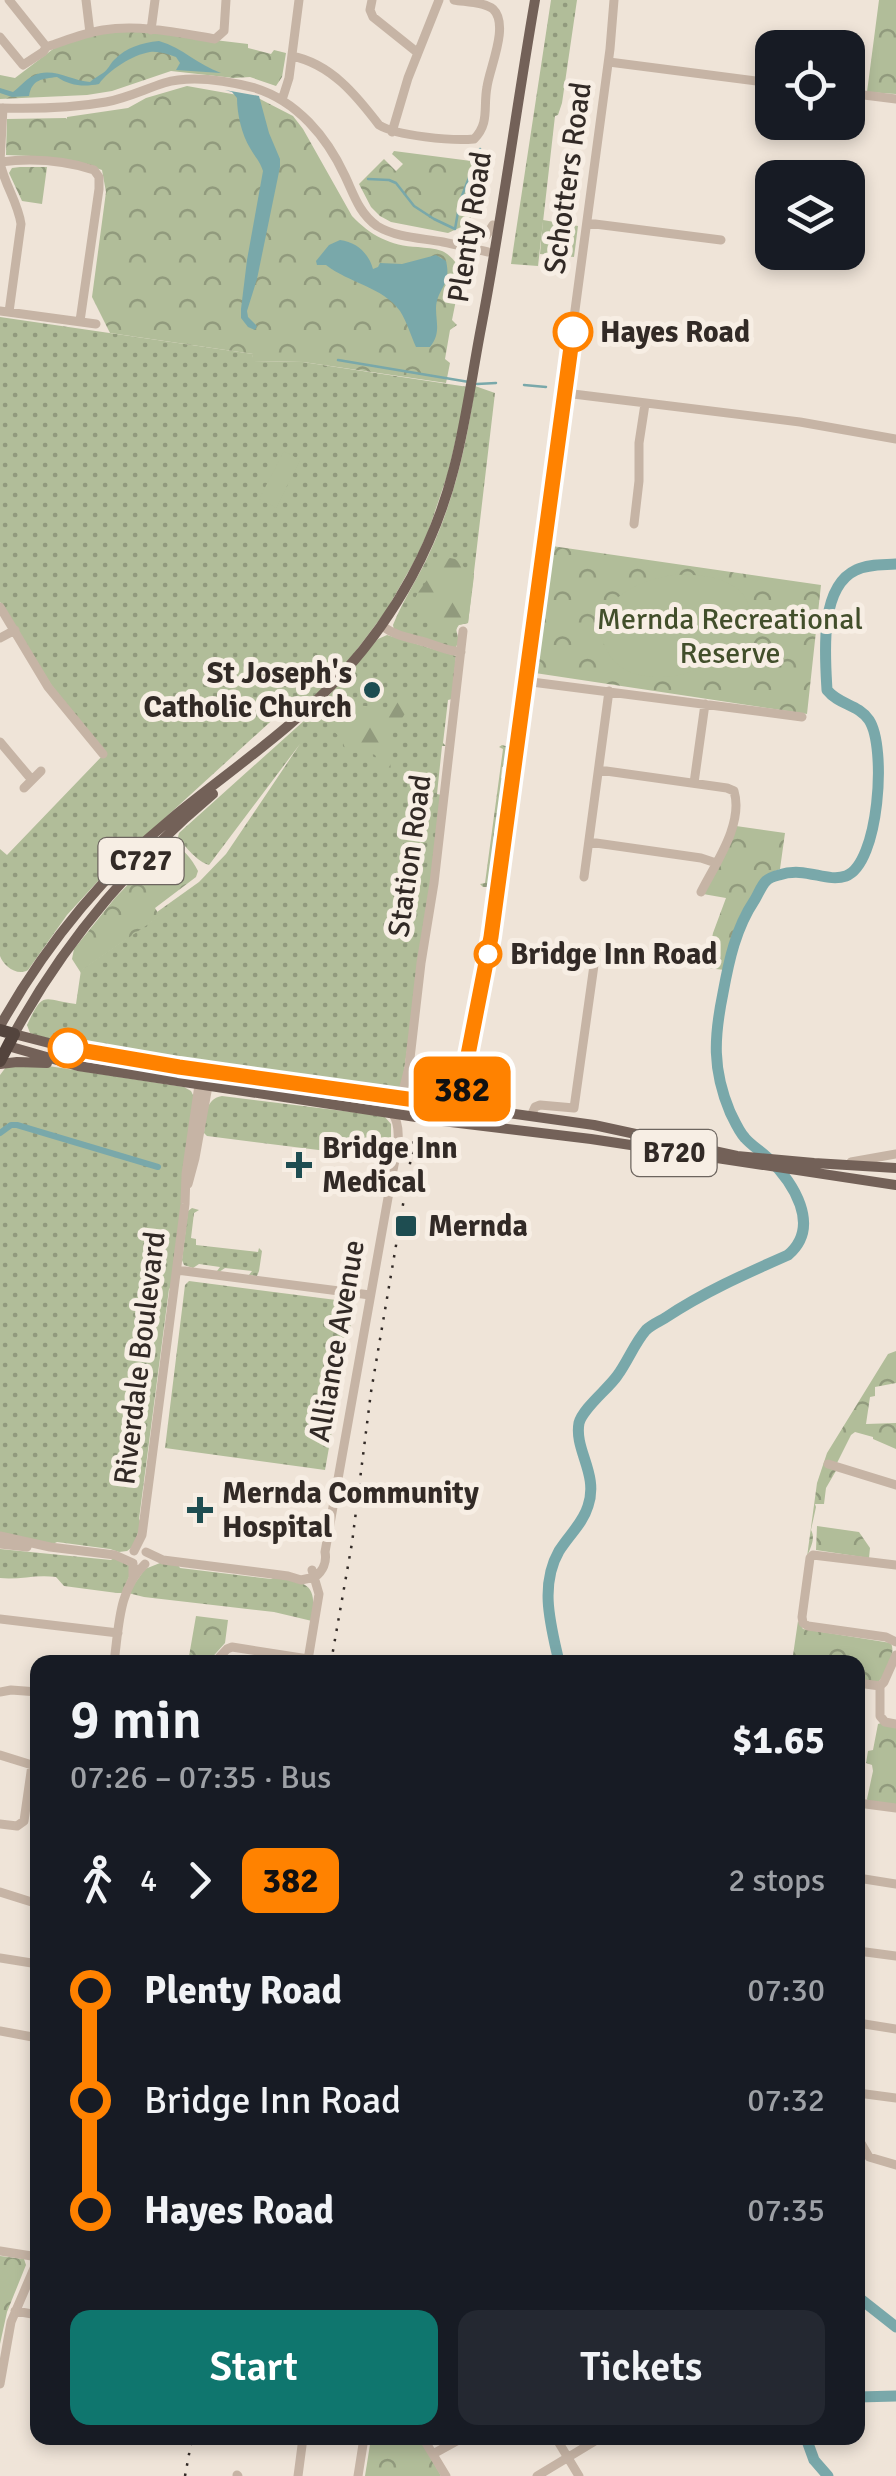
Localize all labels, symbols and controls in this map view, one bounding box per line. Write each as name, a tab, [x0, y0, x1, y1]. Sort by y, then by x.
map controls	[755, 30, 865, 270]
button: locate	[755, 30, 865, 140]
street label: Schotters Road	[536, 80, 600, 276]
street label: Plenty Road	[440, 149, 500, 305]
button: layers	[755, 160, 865, 270]
marker: Hayes Road	[554, 313, 592, 351]
place label: Hayes Road	[600, 314, 750, 351]
park label: Mernda Recreational Reserve	[597, 601, 863, 672]
place label: St Joseph's Catholic Church	[144, 655, 352, 726]
marker: St Joseph's Catholic Church	[361, 679, 383, 701]
street label: Station Road	[380, 772, 440, 940]
road number: C727	[98, 838, 184, 884]
place label: Bridge Inn Road	[510, 936, 717, 973]
marker: Bridge Inn Road	[475, 941, 501, 967]
unlabelled marker	[49, 1029, 87, 1067]
line badge: 382	[404, 1056, 520, 1122]
text: 382	[434, 1068, 490, 1111]
place label: Bridge Inn Medical	[322, 1130, 458, 1201]
road number: B720	[632, 1130, 716, 1176]
marker: Bridge Inn Medical	[286, 1152, 312, 1178]
place label: Mernda	[428, 1208, 528, 1245]
marker: Mernda	[393, 1213, 419, 1239]
street label: Riverdale Boulevard	[106, 1229, 174, 1487]
street label: Alliance Avenue	[301, 1237, 373, 1445]
place label: Mernda Community Hospital	[222, 1475, 479, 1546]
marker: Mernda Community Hospital	[187, 1497, 213, 1523]
text: 9 min	[70, 1686, 202, 1754]
text: $1.65	[732, 1717, 825, 1764]
text: 07:26 – 07:35 · Bus	[70, 1758, 331, 1797]
icon: walk	[70, 1853, 125, 1908]
icon: forward	[172, 1853, 227, 1908]
text: 382	[262, 1859, 319, 1902]
text: 4	[140, 1861, 157, 1900]
text: 2 stops	[728, 1861, 825, 1900]
text: Plenty Road	[144, 1967, 342, 2014]
text: 07:30	[747, 1971, 825, 2010]
text: Bridge Inn Road	[144, 2077, 401, 2124]
text: 07:32	[747, 2081, 825, 2120]
text: Hayes Road	[144, 2187, 334, 2234]
text: 07:35	[747, 2191, 825, 2230]
button: Start	[70, 2310, 438, 2425]
button: Tickets	[458, 2310, 825, 2425]

